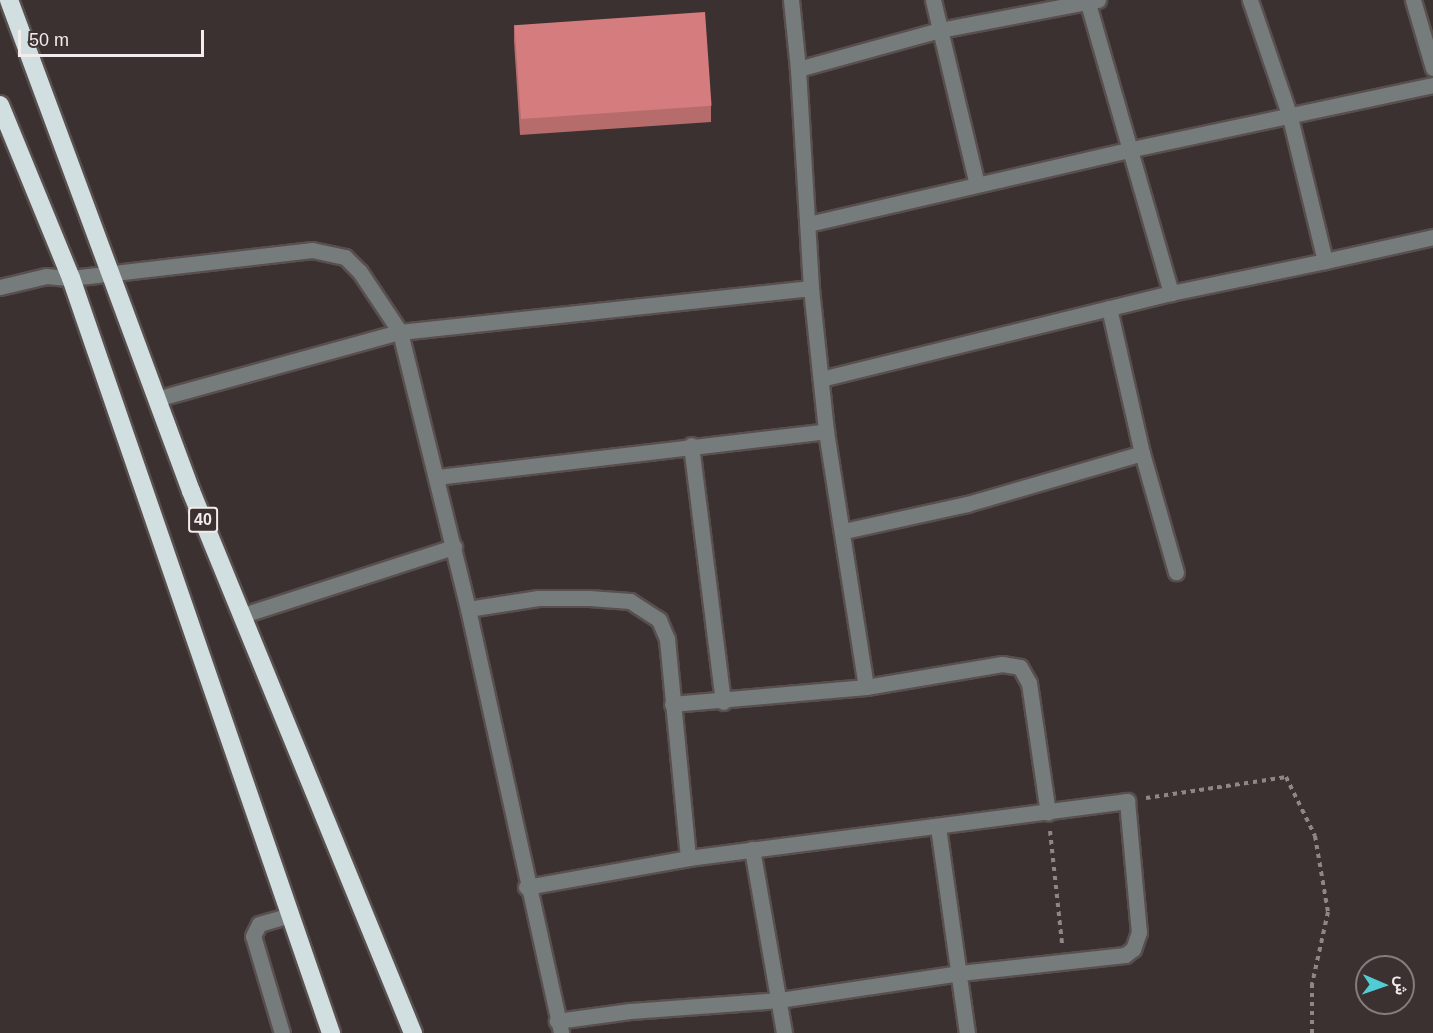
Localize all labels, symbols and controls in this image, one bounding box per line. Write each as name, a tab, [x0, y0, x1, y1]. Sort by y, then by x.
scale bar	[21, 18, 207, 56]
text: 50 m	[29, 30, 69, 50]
road number: 40	[188, 507, 218, 533]
north arrow	[1355, 955, 1415, 1015]
text: ش	[1393, 976, 1410, 995]

